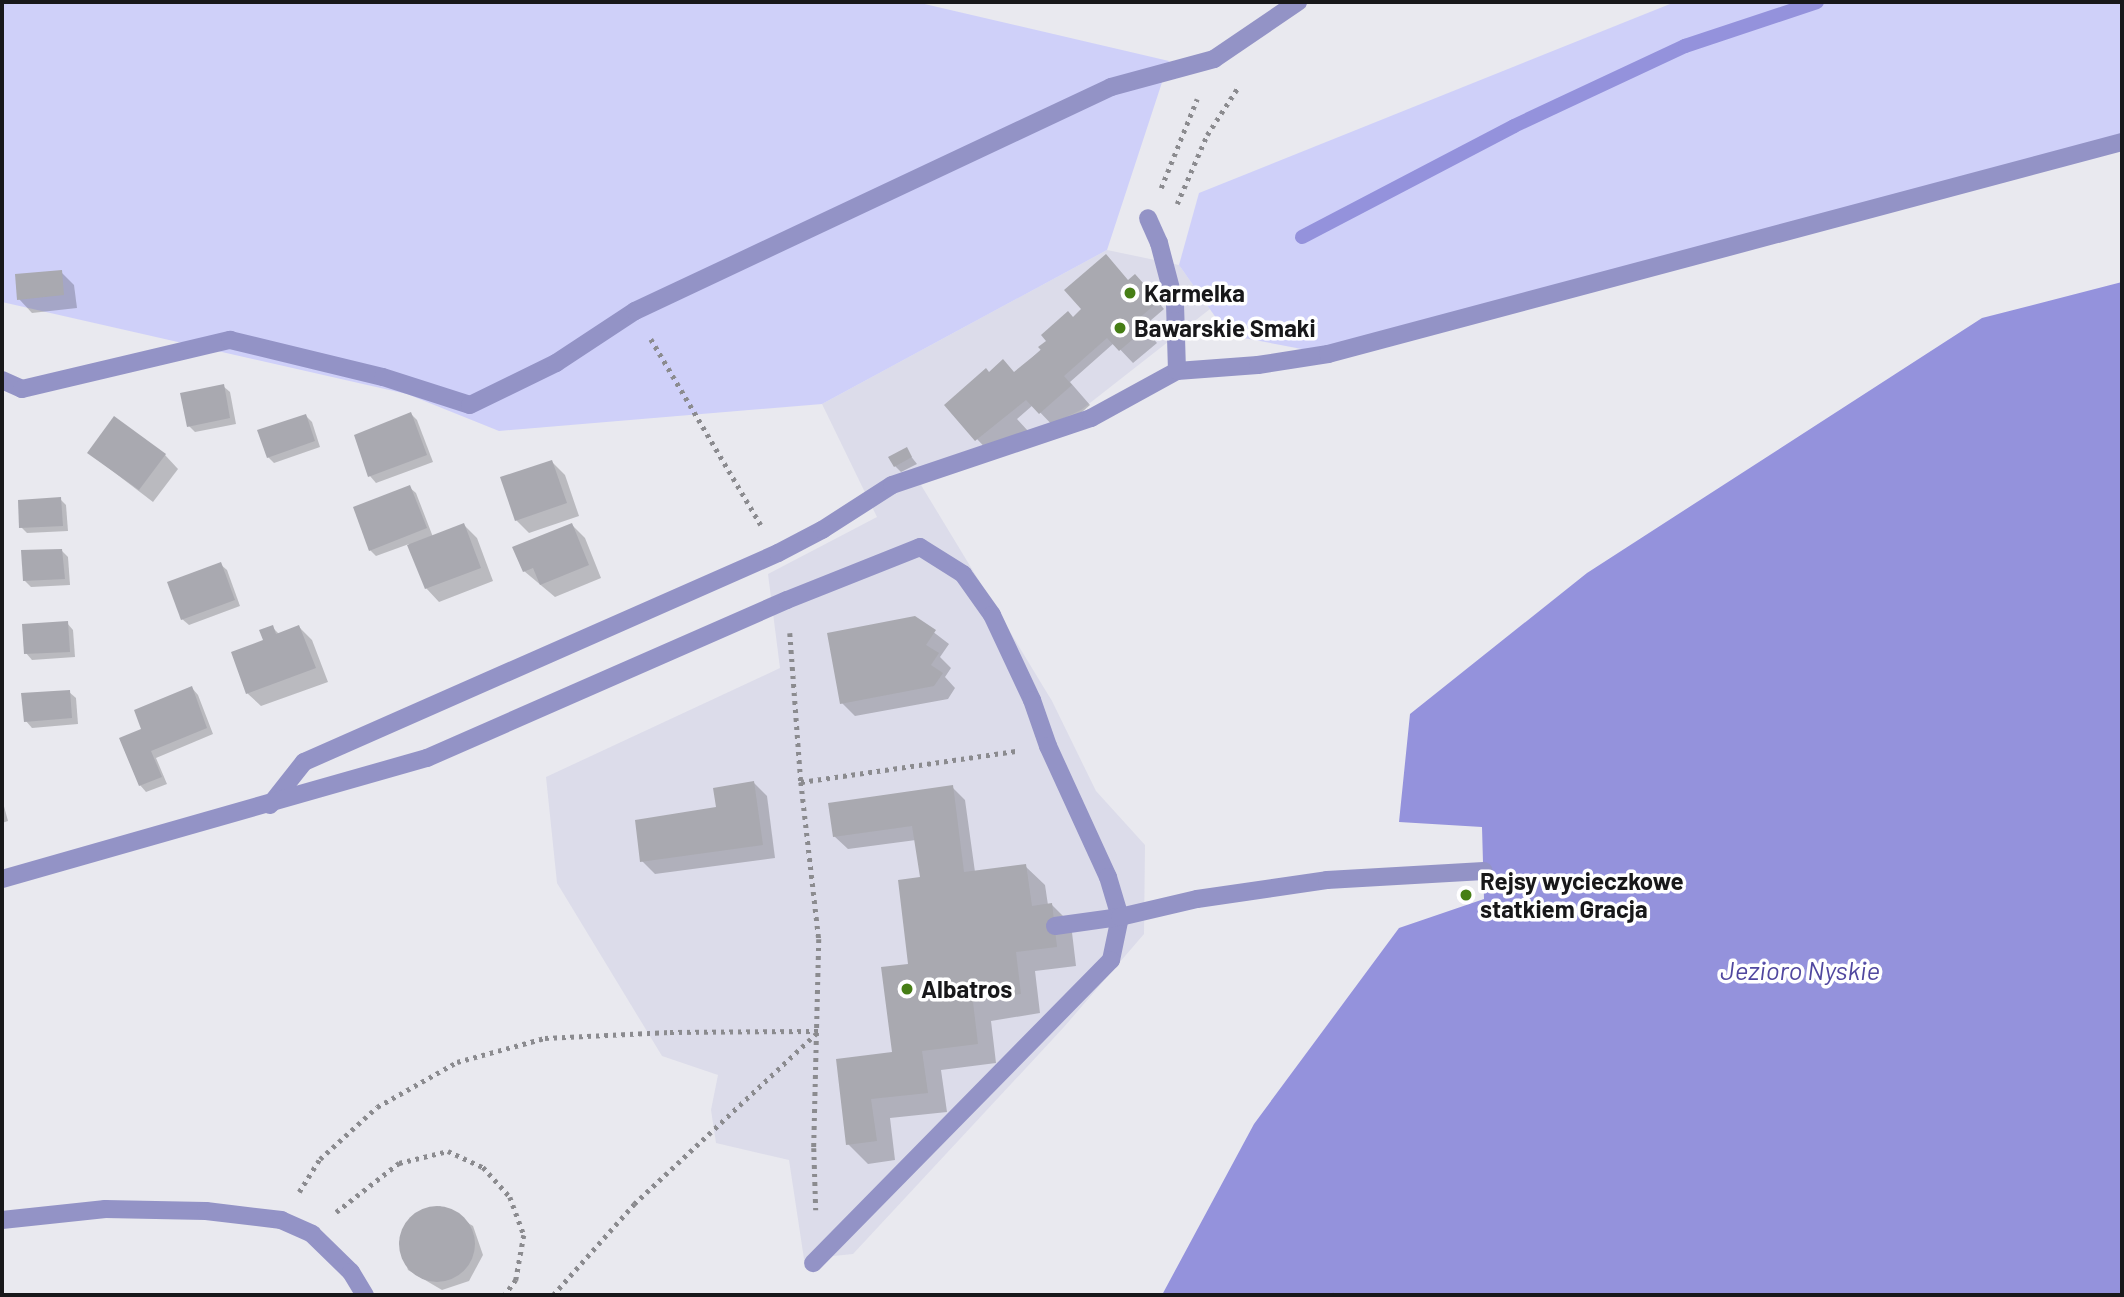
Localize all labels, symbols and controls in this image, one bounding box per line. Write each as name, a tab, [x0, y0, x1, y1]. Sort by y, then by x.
place label: Karmelka	[1144, 279, 1245, 307]
marker: Karmelka	[1122, 285, 1138, 301]
place label: Bawarskie Smaki	[1134, 314, 1316, 342]
marker: Bawarskie Smaki	[1112, 320, 1128, 336]
place label: Rejsy wycieczkowe statkiem Gracja	[1480, 867, 1684, 923]
marker: Rejsy wycieczkowe statkiem Gracja	[1458, 887, 1474, 903]
water label: Jezioro Nyskie	[1720, 954, 1880, 986]
place label: Albatros	[921, 975, 1012, 1003]
marker: Albatros	[899, 981, 915, 997]

